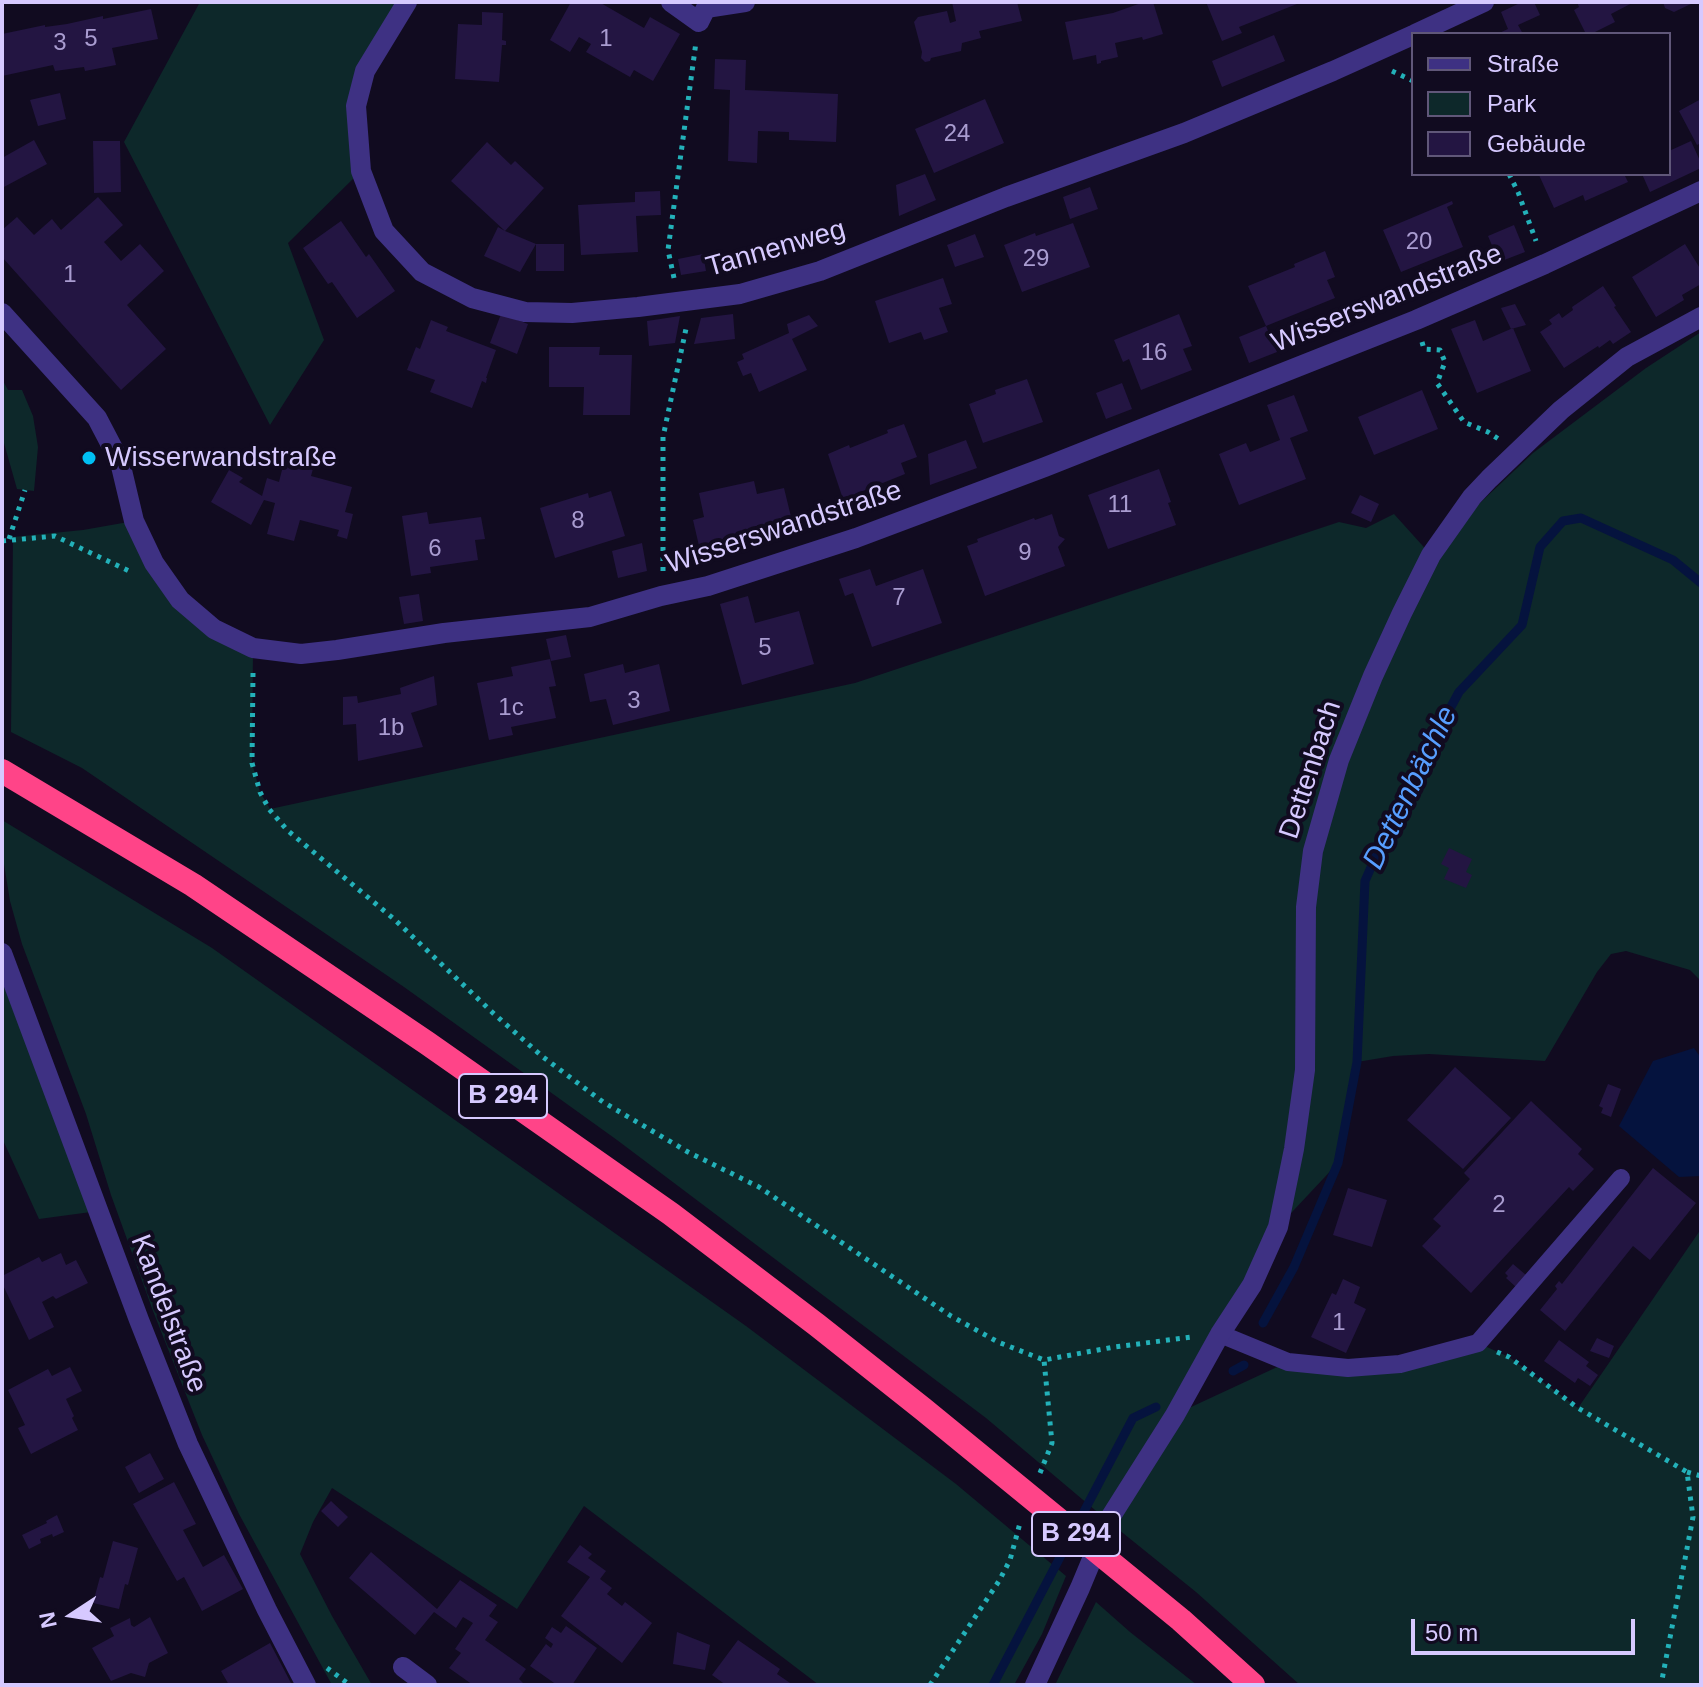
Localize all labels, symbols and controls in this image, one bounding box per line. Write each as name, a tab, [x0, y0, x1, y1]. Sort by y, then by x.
house number: 5	[84, 25, 98, 53]
house number: 1	[599, 25, 613, 53]
house number: 3	[53, 29, 67, 57]
legend	[1411, 32, 1671, 176]
text: Straße	[1487, 50, 1559, 77]
text: Park	[1487, 90, 1536, 117]
house number: 24	[944, 120, 970, 148]
text: Gebäude	[1487, 130, 1586, 157]
street label: Tannenweg	[703, 213, 849, 285]
house number: 20	[1406, 228, 1432, 256]
street label: Wisserswandstraße	[1267, 237, 1507, 361]
house number: 29	[1023, 245, 1049, 273]
house number: 1	[63, 261, 77, 289]
house number: 16	[1141, 339, 1167, 367]
place label: Wisserwandstraße	[105, 441, 337, 475]
marker: Wisserwandstraße	[80, 449, 98, 467]
street label: Wisserswandstraße	[662, 474, 906, 582]
house number: 11	[1108, 491, 1132, 519]
house number: 8	[571, 507, 585, 535]
house number: 6	[428, 535, 442, 563]
house number: 9	[1018, 539, 1032, 567]
house number: 7	[892, 584, 906, 612]
house number: 5	[758, 634, 772, 662]
house number: 3	[627, 687, 641, 715]
house number: 1c	[498, 694, 524, 722]
street label: Dettenbach	[1273, 697, 1349, 843]
water label: Dettenbächle	[1356, 701, 1466, 875]
house number: 1b	[378, 714, 404, 742]
road number: B 294	[459, 1074, 547, 1118]
house number: 2	[1492, 1191, 1506, 1219]
street label: Kandelstraße	[122, 1230, 214, 1398]
house number: 1	[1332, 1309, 1346, 1337]
road number: B 294	[1032, 1512, 1120, 1556]
north arrow	[32, 1575, 112, 1655]
scale bar	[1415, 1603, 1639, 1653]
text: N	[34, 1610, 62, 1630]
text: 50 m	[1425, 1619, 1478, 1646]

